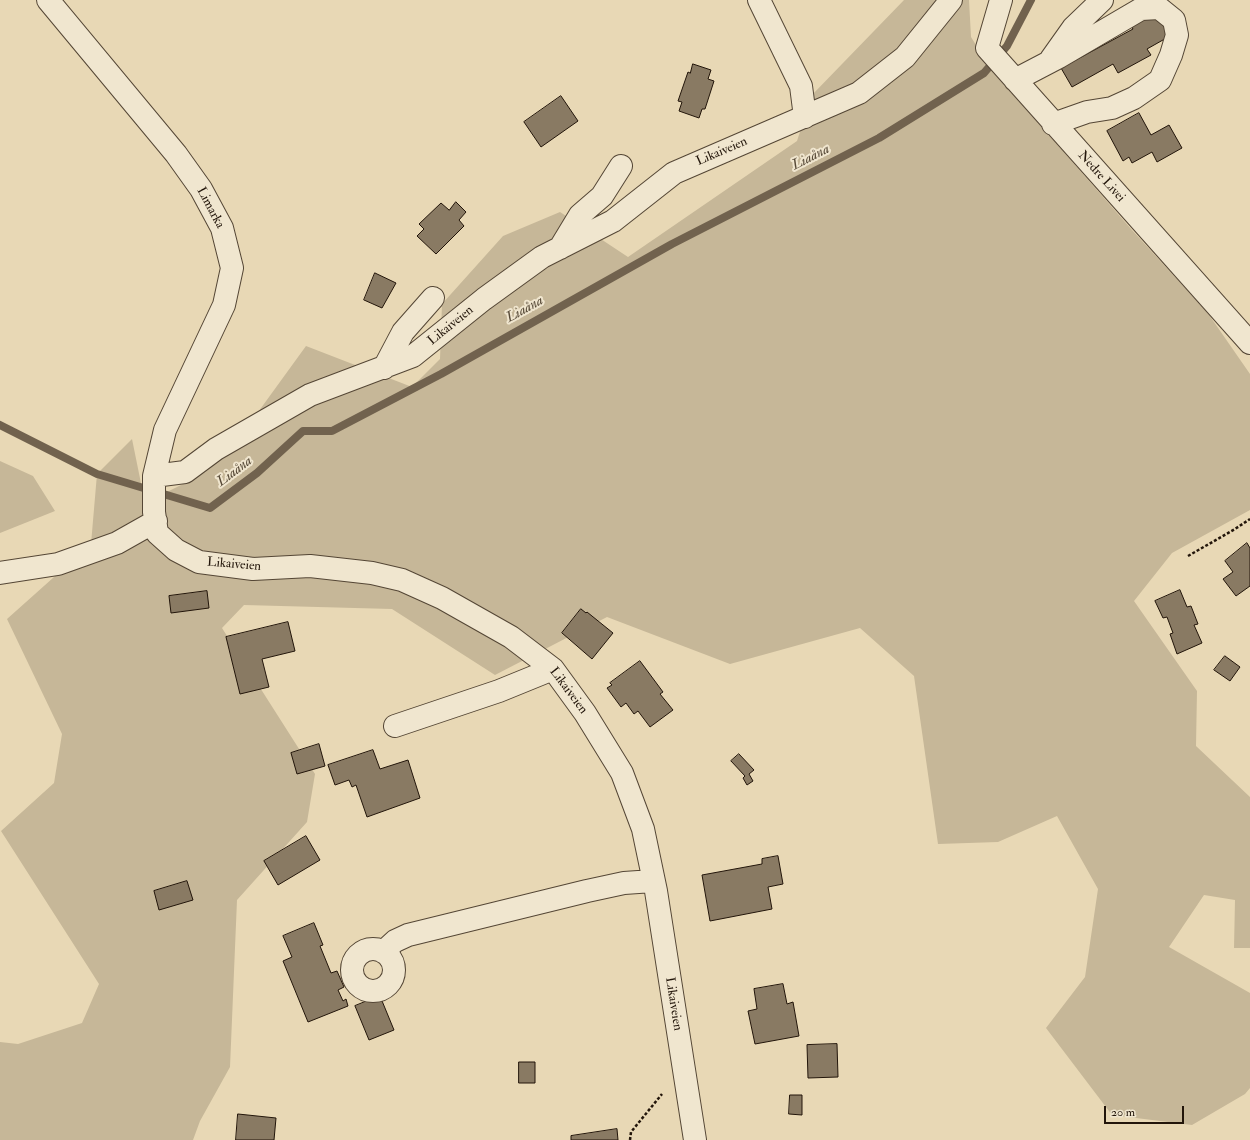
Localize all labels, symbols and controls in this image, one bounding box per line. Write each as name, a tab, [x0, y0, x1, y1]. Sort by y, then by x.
street label: Likaiveien	[694, 134, 750, 170]
water label: Liaåna	[789, 141, 833, 175]
street label: Nedre Livei	[1074, 148, 1128, 206]
street label: Limarka	[193, 185, 227, 231]
water label: Liaåna	[503, 293, 547, 327]
street label: Likaiveien	[425, 303, 477, 349]
water label: Liaåna	[214, 453, 256, 491]
street label: Likaiveien	[206, 555, 262, 575]
street label: Likaiveien	[545, 665, 591, 717]
street label: Likaiveien	[661, 976, 685, 1032]
scale bar	[1106, 1098, 1186, 1124]
text: 20 m	[1111, 1105, 1135, 1120]

